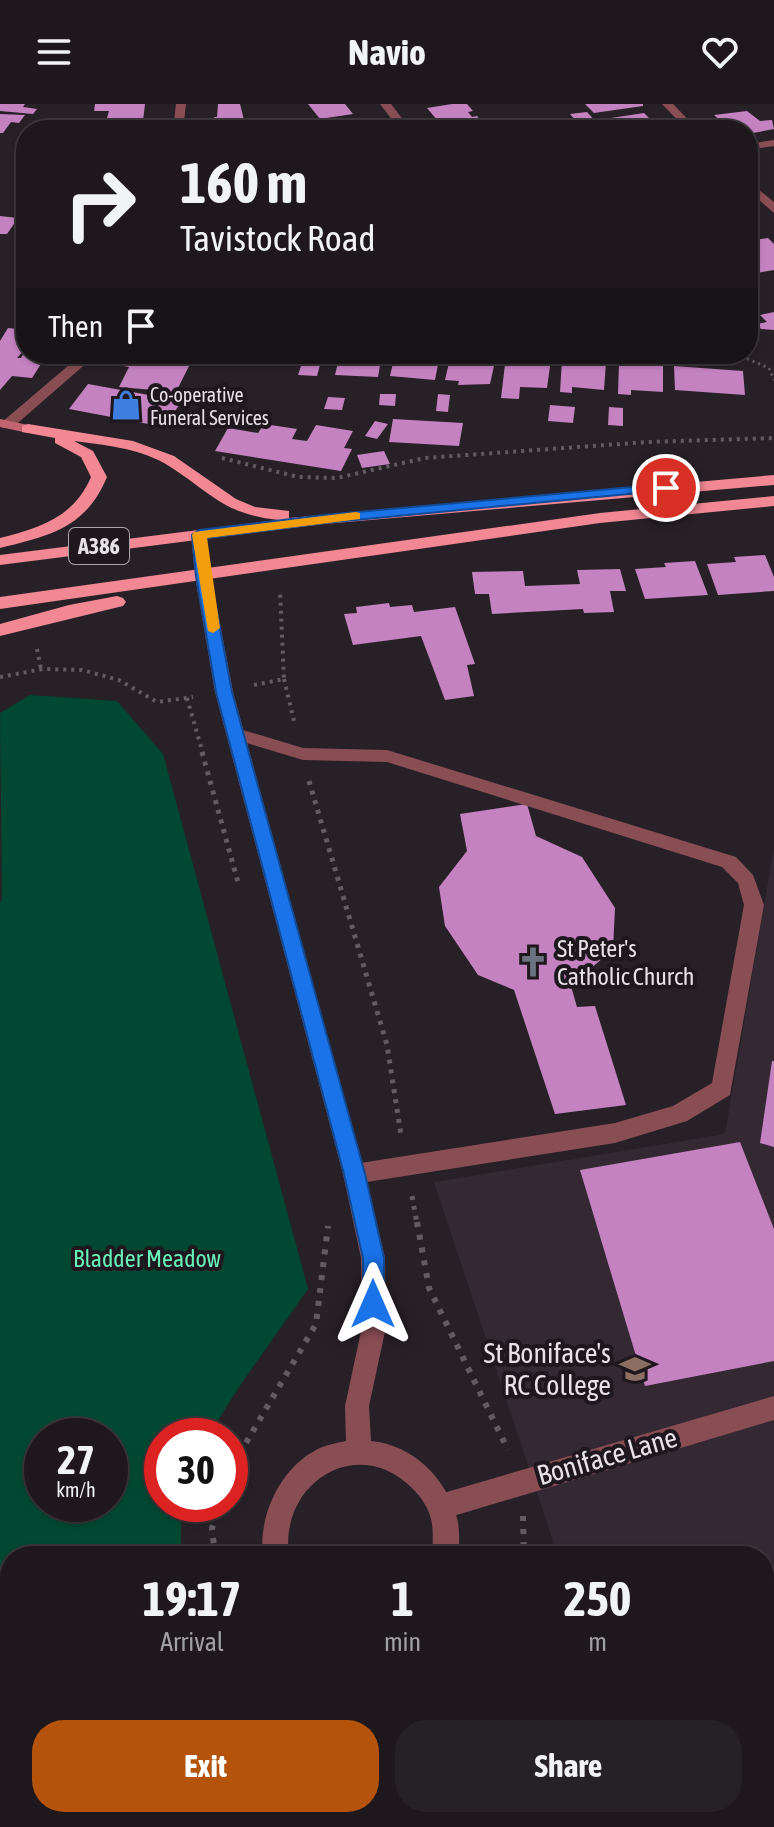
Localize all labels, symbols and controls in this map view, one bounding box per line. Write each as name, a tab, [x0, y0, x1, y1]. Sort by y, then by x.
icon: menu	[32, 30, 76, 74]
icon: heart	[698, 30, 742, 74]
text: Navio	[348, 31, 426, 73]
text: 160 m	[180, 151, 307, 215]
icon: right	[48, 152, 152, 256]
text: Tavistock Road	[180, 217, 376, 259]
icon: arrive	[119, 304, 163, 348]
text: Then	[48, 309, 103, 343]
place label: Co-operative Funeral Services	[150, 383, 269, 429]
shop icon: Co-operative Funeral Services	[109, 388, 143, 422]
pin	[632, 454, 700, 522]
icon: arrive	[644, 466, 688, 510]
road number: A386	[69, 528, 129, 564]
place label: St Peter's Catholic Church	[557, 935, 694, 990]
church icon: St Peter's Catholic Church	[516, 945, 550, 979]
park label: Bladder Meadow	[73, 1245, 221, 1272]
position arrow	[331, 1262, 415, 1346]
place label: St Boniface's RC College	[483, 1337, 611, 1401]
school or university icon: St Boniface's RC College	[618, 1352, 652, 1386]
speed limit sign: 30	[144, 1418, 248, 1522]
street label: Boniface Lane	[533, 1421, 681, 1491]
text: 27	[57, 1437, 95, 1482]
text: km/h	[56, 1478, 96, 1501]
text: 19:17	[143, 1571, 241, 1626]
text: 1	[391, 1571, 414, 1626]
text: 250	[564, 1571, 631, 1626]
text: Arrival	[160, 1627, 224, 1657]
text: min	[384, 1627, 421, 1657]
text: m	[588, 1627, 607, 1657]
button: Exit	[32, 1720, 379, 1812]
button: Share	[395, 1720, 742, 1812]

